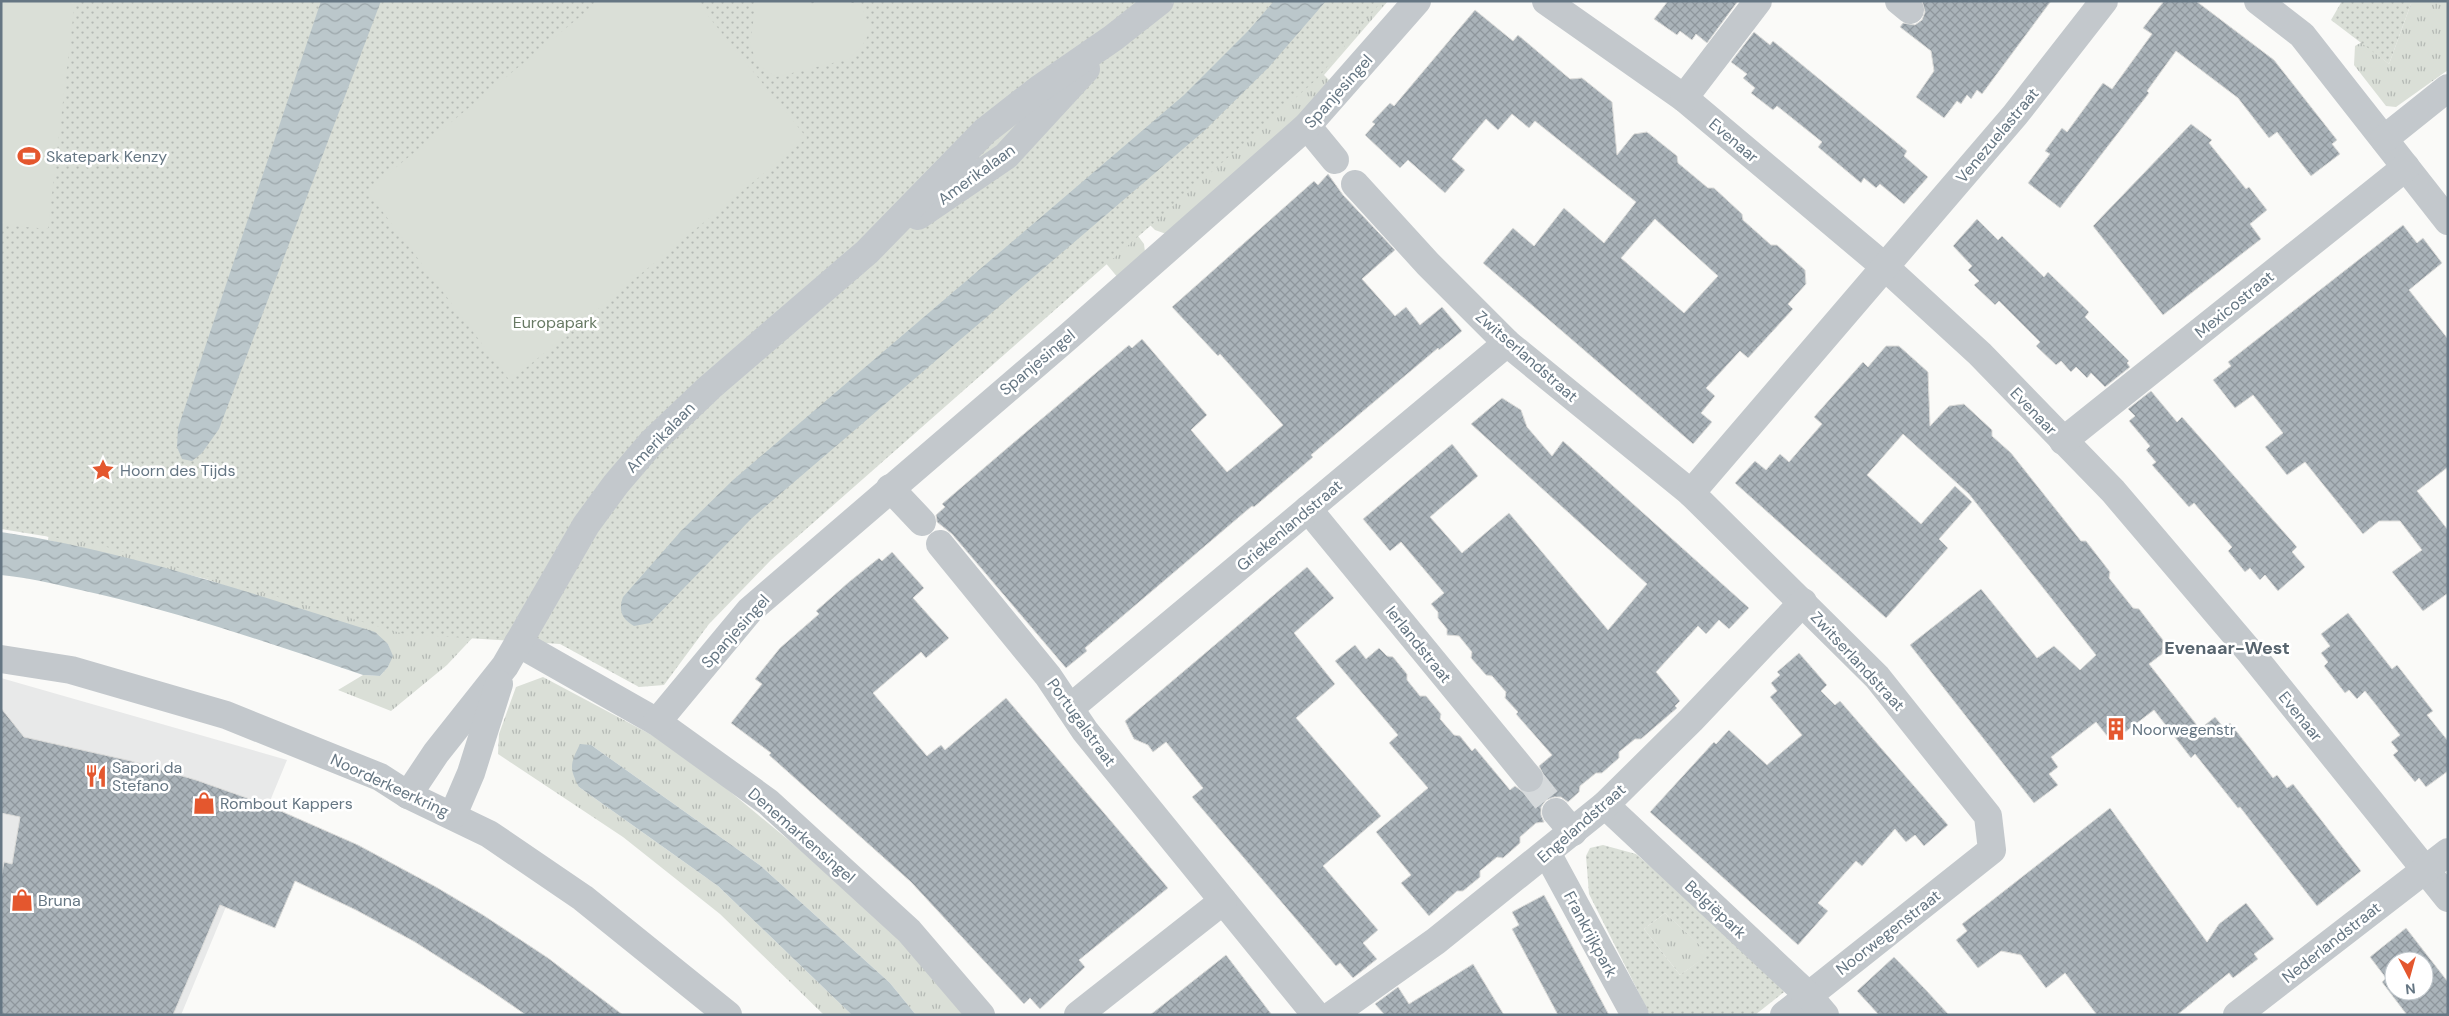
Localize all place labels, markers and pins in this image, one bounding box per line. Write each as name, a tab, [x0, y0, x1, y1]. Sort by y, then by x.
sports icon: Skatepark Kenzy	[16, 143, 42, 169]
place label: Skatepark Kenzy	[46, 146, 167, 167]
place icon: Hoorn des Tijds	[90, 457, 116, 483]
place label: Hoorn des Tijds	[120, 460, 235, 481]
building icon: Noorwegenstr	[2103, 716, 2129, 742]
place label: Noorwegenstr	[2132, 719, 2236, 740]
place label: Sapori da Stefano	[112, 757, 182, 796]
restaurant icon: Sapori da Stefano	[83, 763, 109, 789]
shop icon: Rombout Kappers	[191, 790, 217, 816]
place label: Rombout Kappers	[220, 793, 353, 814]
shop icon: Bruna	[9, 887, 35, 913]
place label: Bruna	[38, 890, 81, 911]

